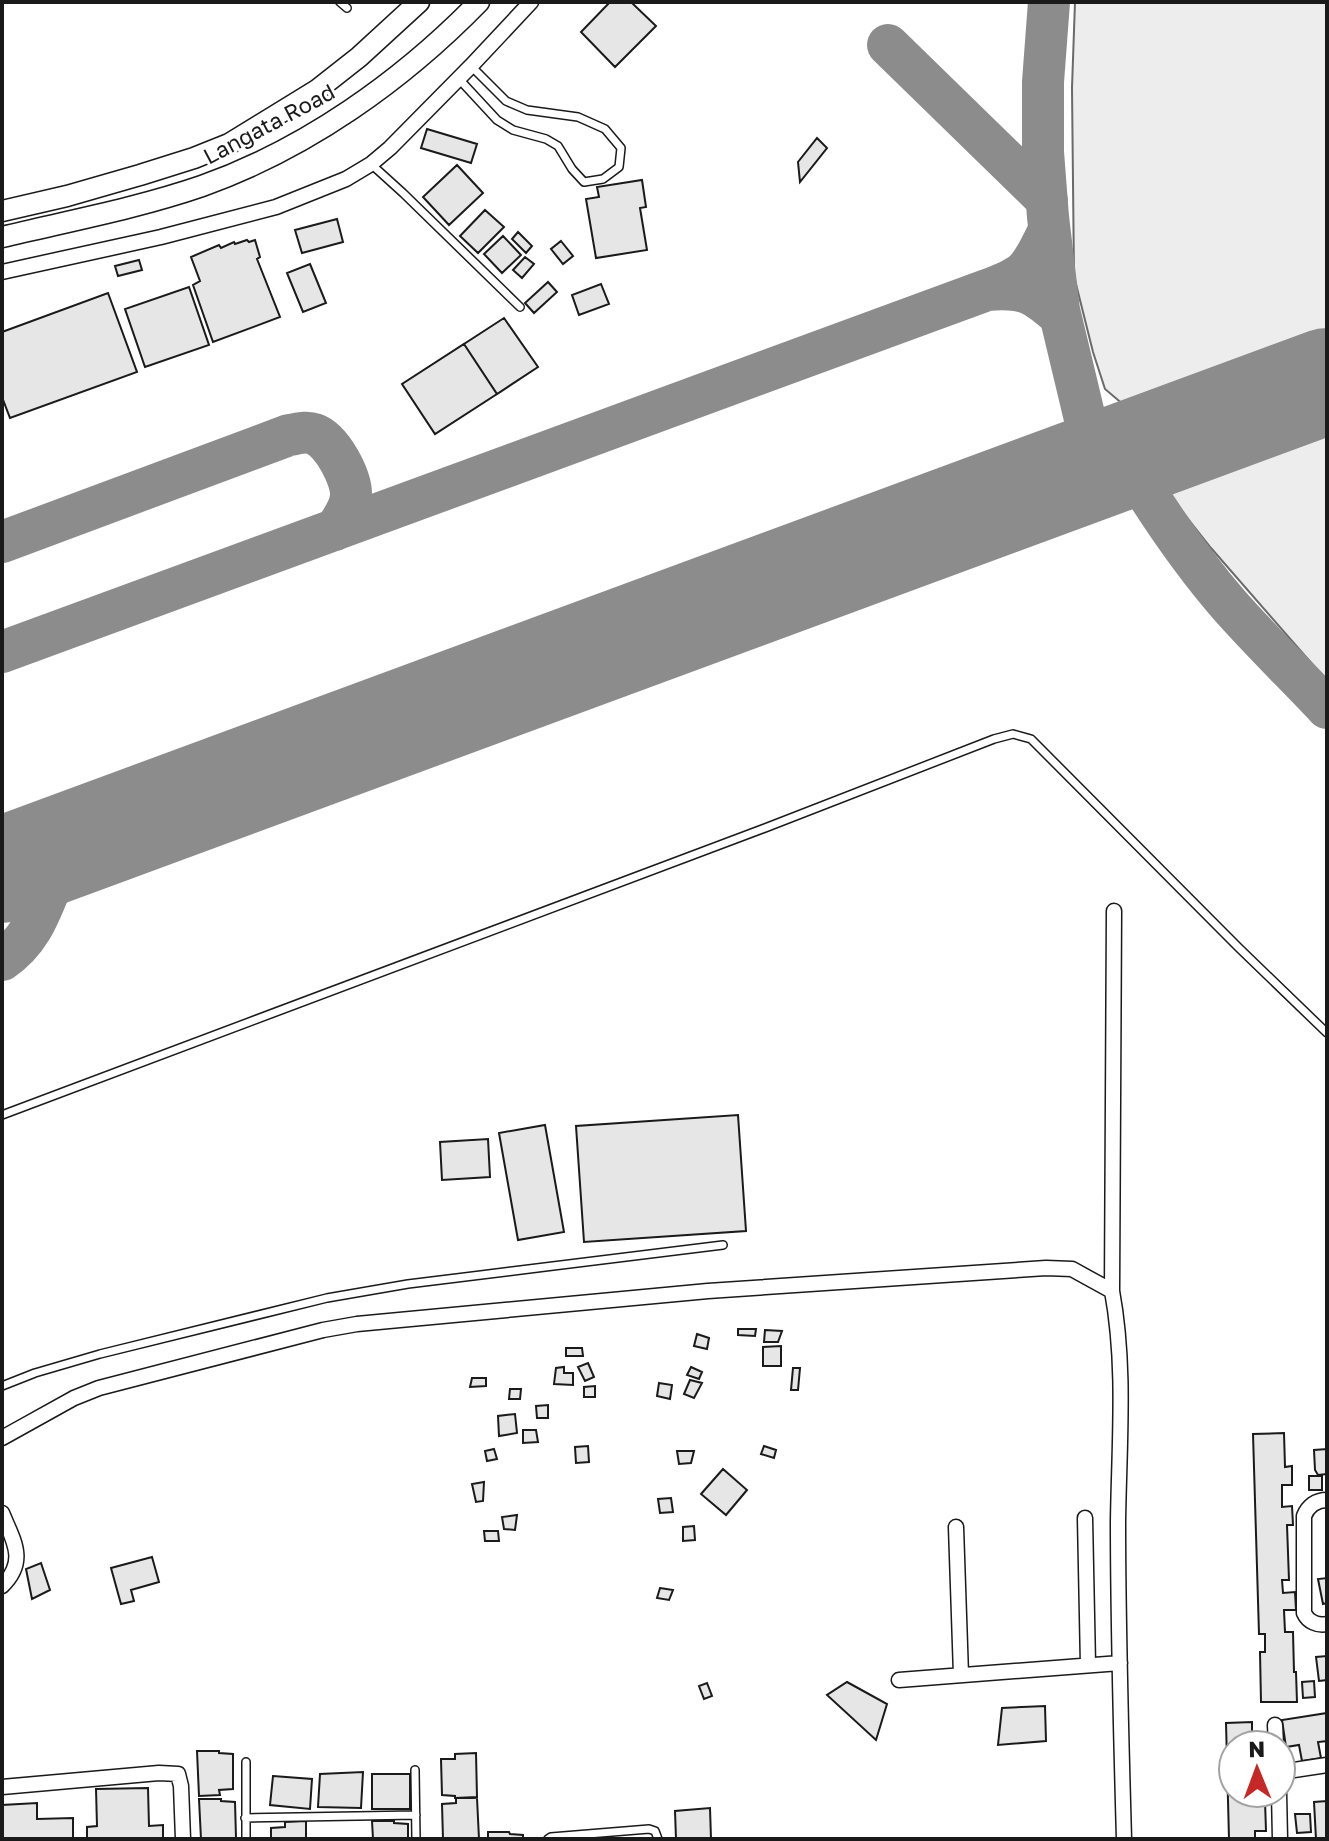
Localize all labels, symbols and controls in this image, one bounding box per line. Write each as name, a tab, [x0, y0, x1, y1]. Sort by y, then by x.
street label: Langata Road	[198, 78, 339, 170]
north arrow	[1217, 1729, 1297, 1809]
text: N	[1248, 1735, 1265, 1762]

